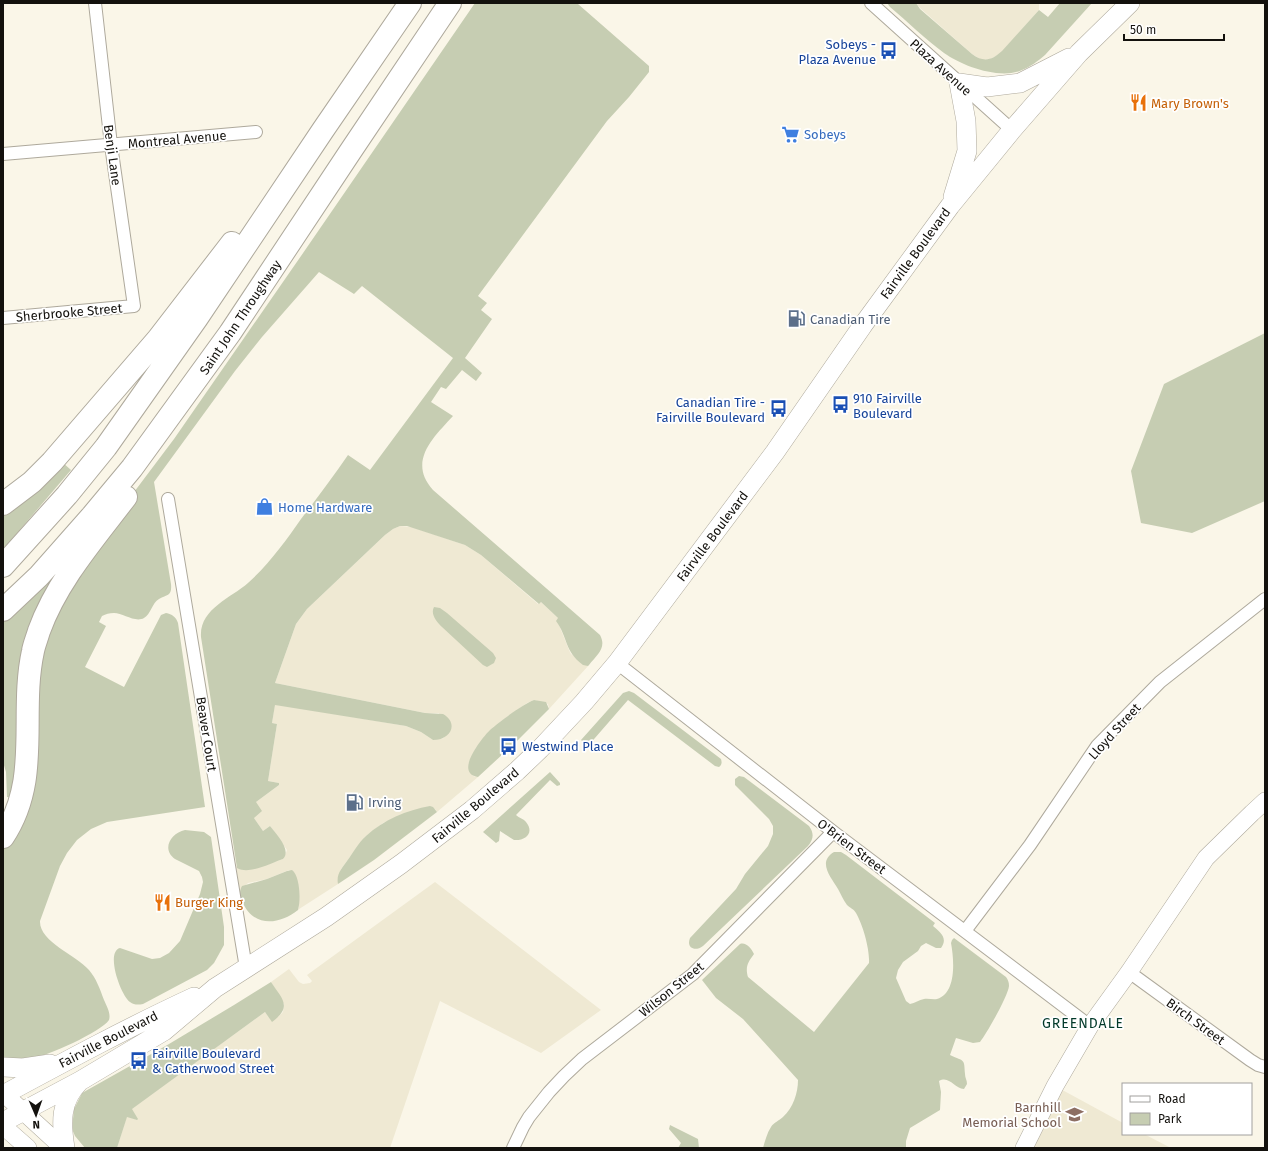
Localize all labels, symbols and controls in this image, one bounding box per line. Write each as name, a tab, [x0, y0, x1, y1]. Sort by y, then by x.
scale bar	[1124, 16, 1224, 42]
text: 50 m	[1130, 23, 1156, 37]
street label: Plaza Avenue	[907, 36, 974, 99]
place label: Sobeys - Plaza Avenue	[799, 37, 876, 67]
bus stop icon: Sobeys - Plaza Avenue	[879, 41, 899, 61]
restaurant icon: Mary Brown's	[1128, 93, 1148, 113]
place label: Mary Brown's	[1151, 96, 1229, 111]
street label: Benji Lane	[101, 124, 124, 187]
supermarket icon: Sobeys	[781, 124, 801, 144]
place label: Sobeys	[804, 127, 846, 142]
street label: Montreal Avenue	[127, 128, 227, 151]
street label: Fairville Boulevard	[877, 205, 954, 302]
street label: Saint John Throughway	[197, 257, 285, 377]
street label: Sherbrooke Street	[15, 300, 123, 325]
fuel station icon: Canadian Tire	[787, 309, 807, 329]
place label: Canadian Tire	[810, 312, 891, 327]
place label: 910 Fairville Boulevard	[853, 391, 922, 421]
place label: Canadian Tire - Fairville Boulevard	[656, 395, 765, 425]
bus stop icon: 910 Fairville Boulevard	[830, 395, 850, 415]
bus stop icon: Canadian Tire - Fairville Boulevard	[768, 399, 788, 419]
street label: Fairville Boulevard	[674, 488, 751, 584]
shop icon: Home Hardware	[255, 497, 275, 517]
place label: Home Hardware	[278, 500, 372, 515]
street label: Beaver Court	[193, 696, 220, 773]
street label: Lloyd Street	[1085, 700, 1144, 763]
bus stop icon: Westwind Place	[499, 736, 519, 756]
place label: Westwind Place	[522, 739, 614, 754]
street label: Fairville Boulevard	[429, 765, 522, 846]
fuel station icon: Irving	[345, 792, 365, 812]
place label: Irving	[368, 795, 402, 810]
street label: O'Brien Street	[814, 816, 889, 877]
restaurant icon: Burger King	[152, 892, 172, 912]
place label: Burger King	[175, 895, 243, 910]
street label: Wilson Street	[636, 959, 707, 1020]
street label: Birch Street	[1163, 995, 1228, 1048]
street label: Fairville Boulevard	[56, 1008, 160, 1071]
district label: GREENDALE	[1042, 1015, 1124, 1032]
place label: Fairville Boulevard & Catherwood Street	[152, 1046, 275, 1076]
bus stop icon: Fairville Boulevard & Catherwood Street	[129, 1050, 149, 1070]
legend	[1122, 1083, 1252, 1135]
text: Road	[1158, 1092, 1186, 1106]
north arrow	[16, 1095, 56, 1135]
place label: Barnhill Memorial School	[962, 1100, 1061, 1130]
school or university icon: Barnhill Memorial School	[1064, 1104, 1084, 1124]
text: Park	[1158, 1112, 1182, 1126]
text: N	[32, 1118, 40, 1131]

